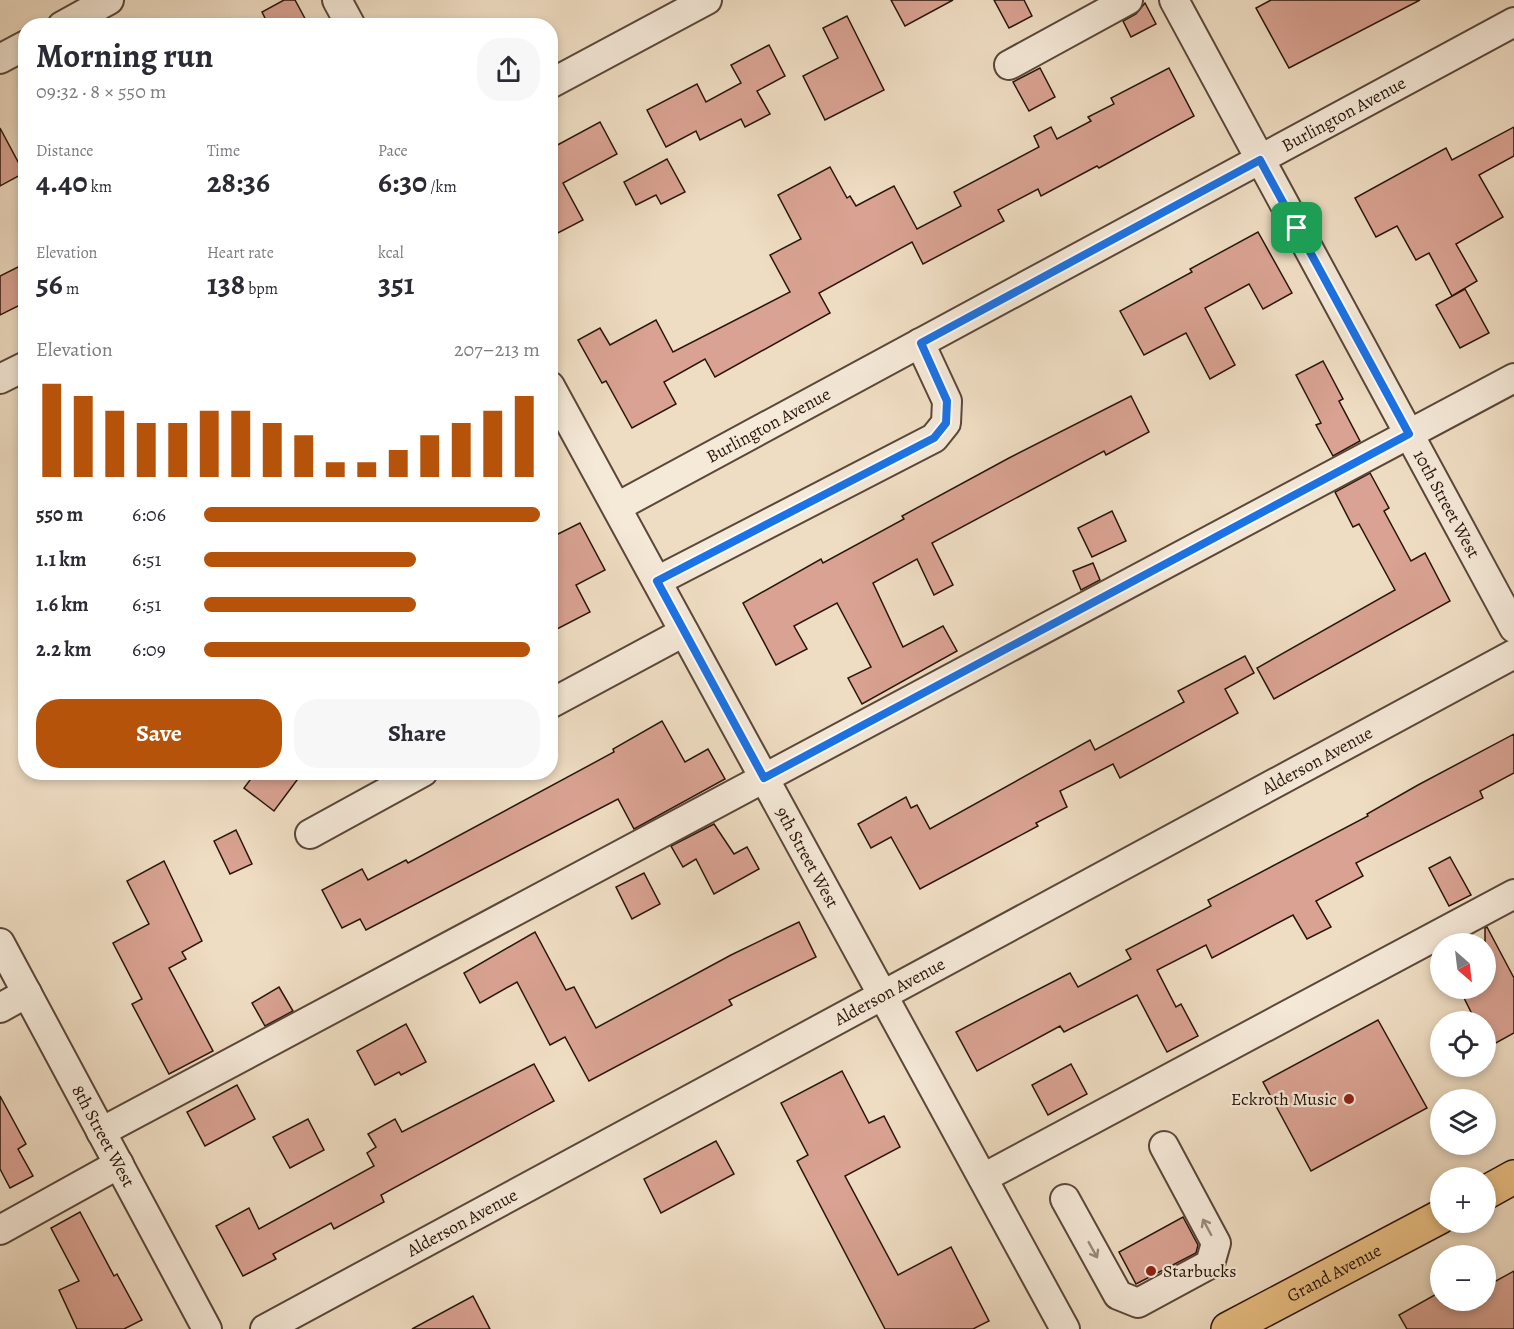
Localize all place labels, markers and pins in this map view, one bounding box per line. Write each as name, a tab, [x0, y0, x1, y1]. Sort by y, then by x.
pin	[1271, 202, 1322, 253]
place label: Eckroth Music	[1231, 1087, 1337, 1111]
marker: Eckroth Music	[1342, 1092, 1356, 1106]
place label: Starbucks	[1163, 1259, 1236, 1283]
marker: Starbucks	[1144, 1264, 1158, 1278]

